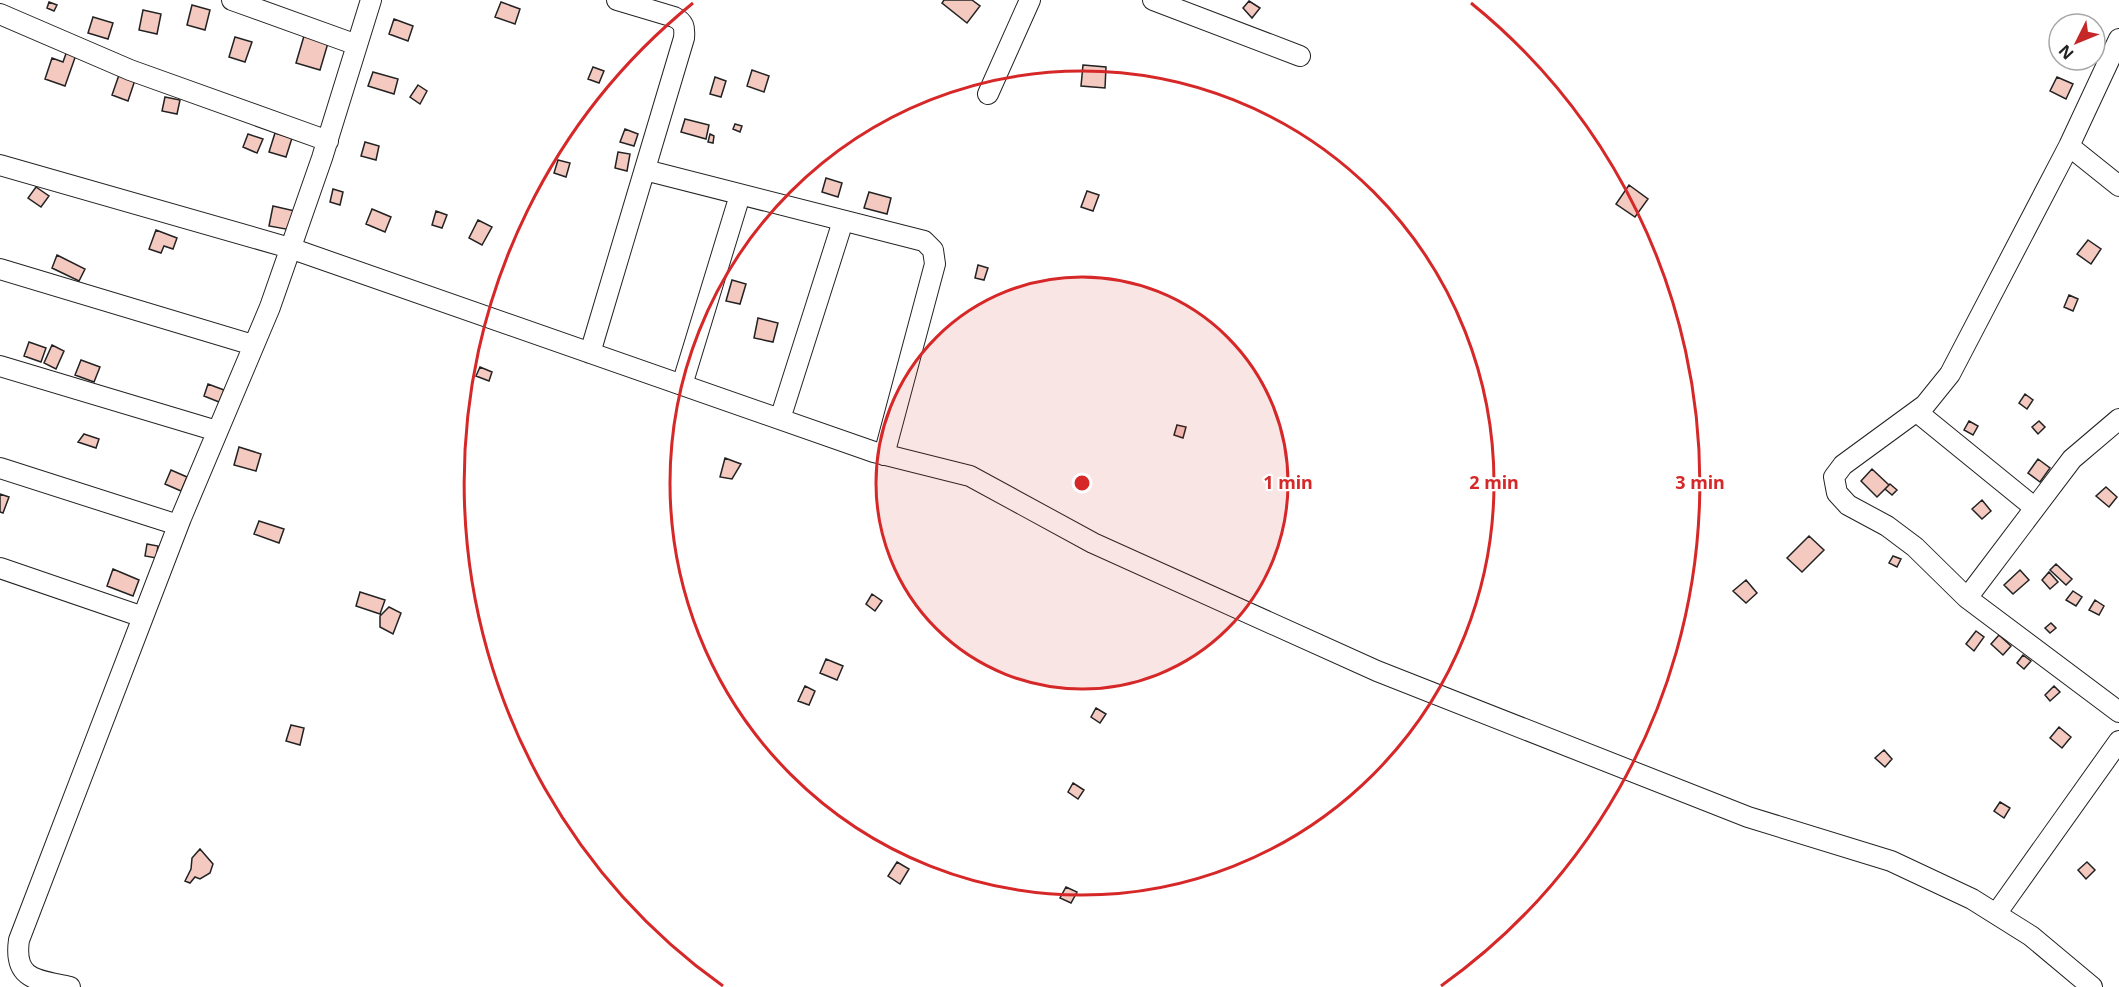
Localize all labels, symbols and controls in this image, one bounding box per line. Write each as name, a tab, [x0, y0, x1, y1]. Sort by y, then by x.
north arrow	[2047, 12, 2107, 72]
text: N	[2054, 40, 2079, 64]
text: 1 min	[1263, 470, 1313, 494]
text: 2 min	[1469, 470, 1519, 494]
text: 3 min	[1675, 470, 1725, 494]
centre of rings	[1072, 473, 1092, 493]

